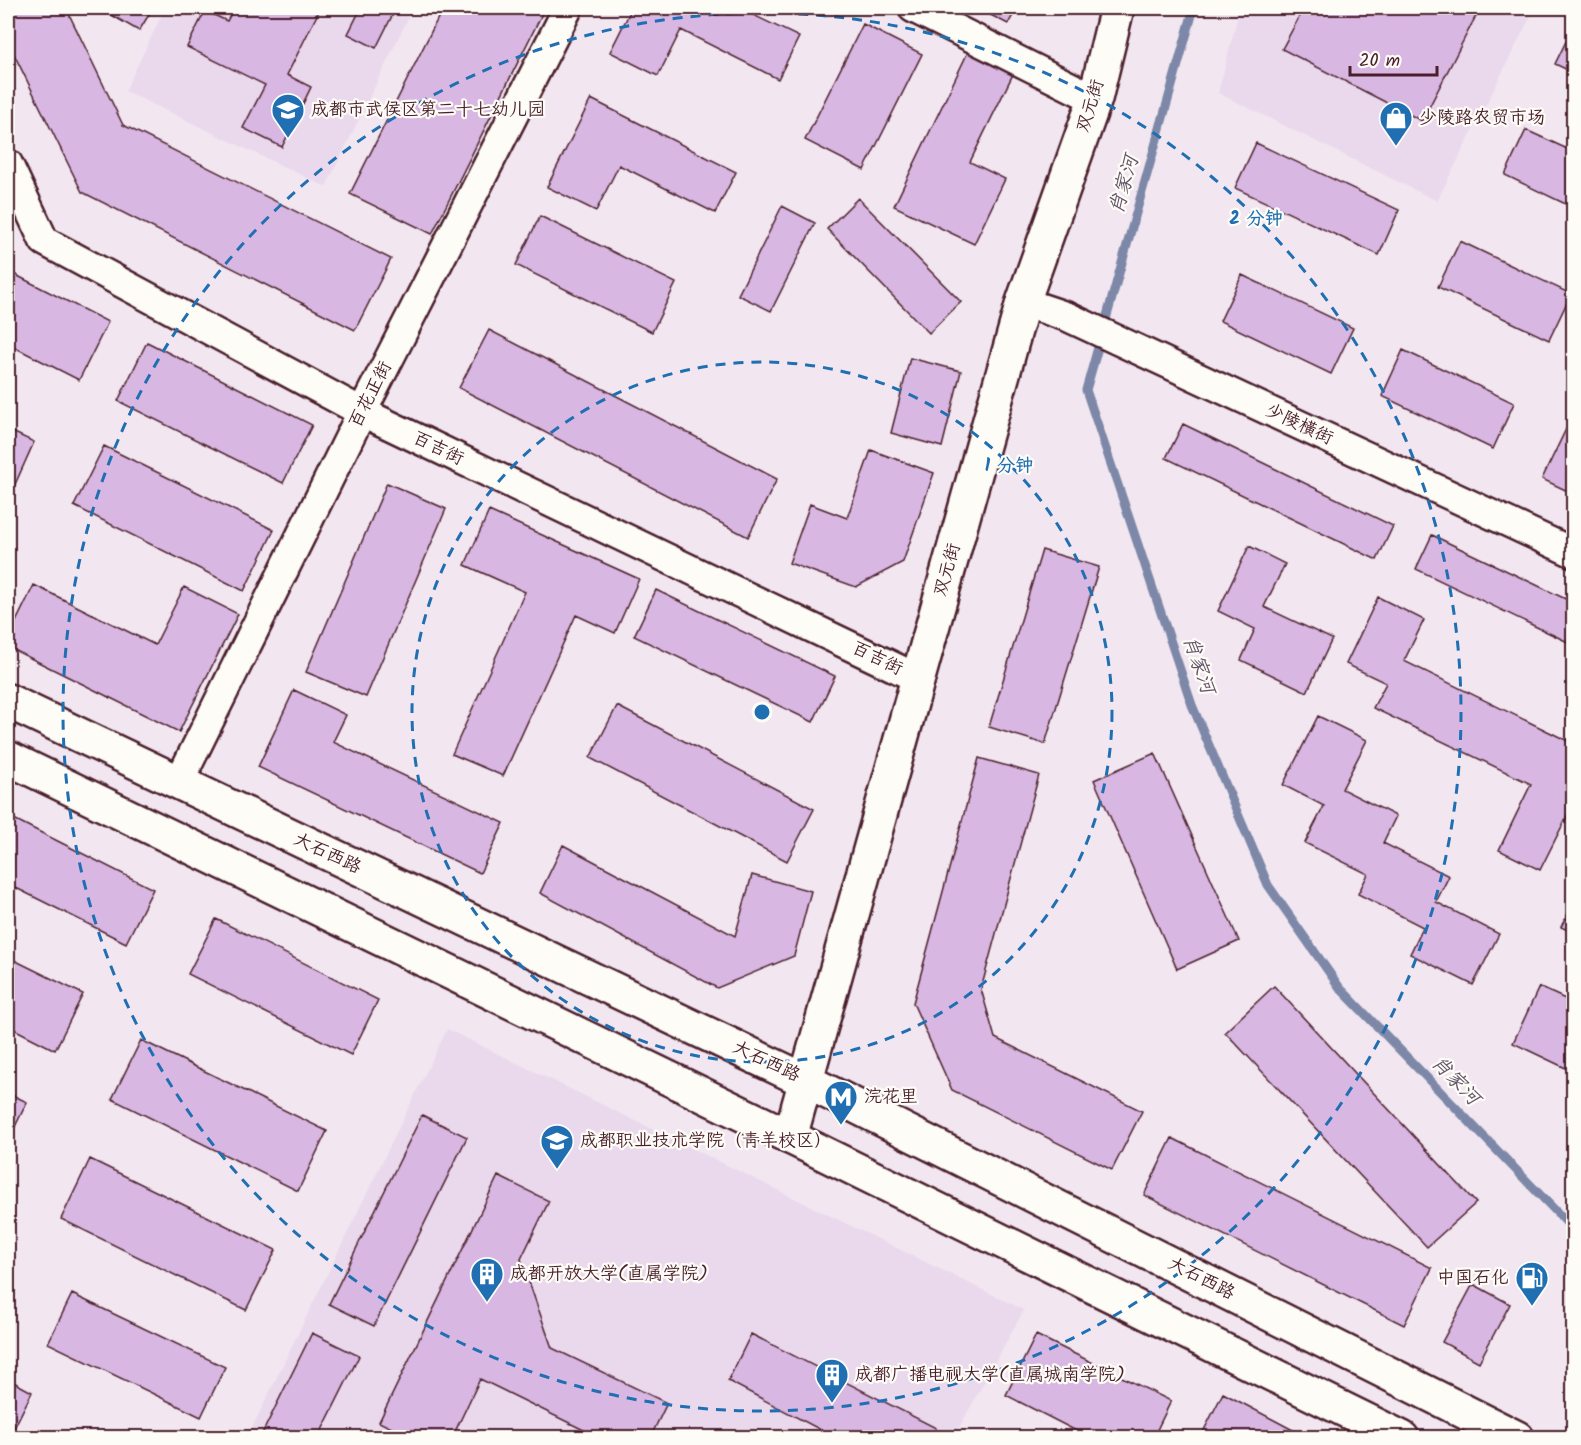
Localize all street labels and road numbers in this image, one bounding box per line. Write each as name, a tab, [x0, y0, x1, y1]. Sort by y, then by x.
street label: 双元街	[1069, 76, 1113, 136]
street label: 百花正街	[342, 356, 400, 434]
street label: 少陵横街	[1260, 397, 1338, 453]
street label: 百吉街	[407, 424, 469, 474]
street label: 双元街	[927, 540, 969, 600]
street label: 百吉街	[846, 634, 908, 684]
street label: 大石西路	[288, 826, 366, 882]
street label: 大石西路	[727, 1034, 805, 1090]
street label: 大石西路	[1162, 1250, 1240, 1308]

